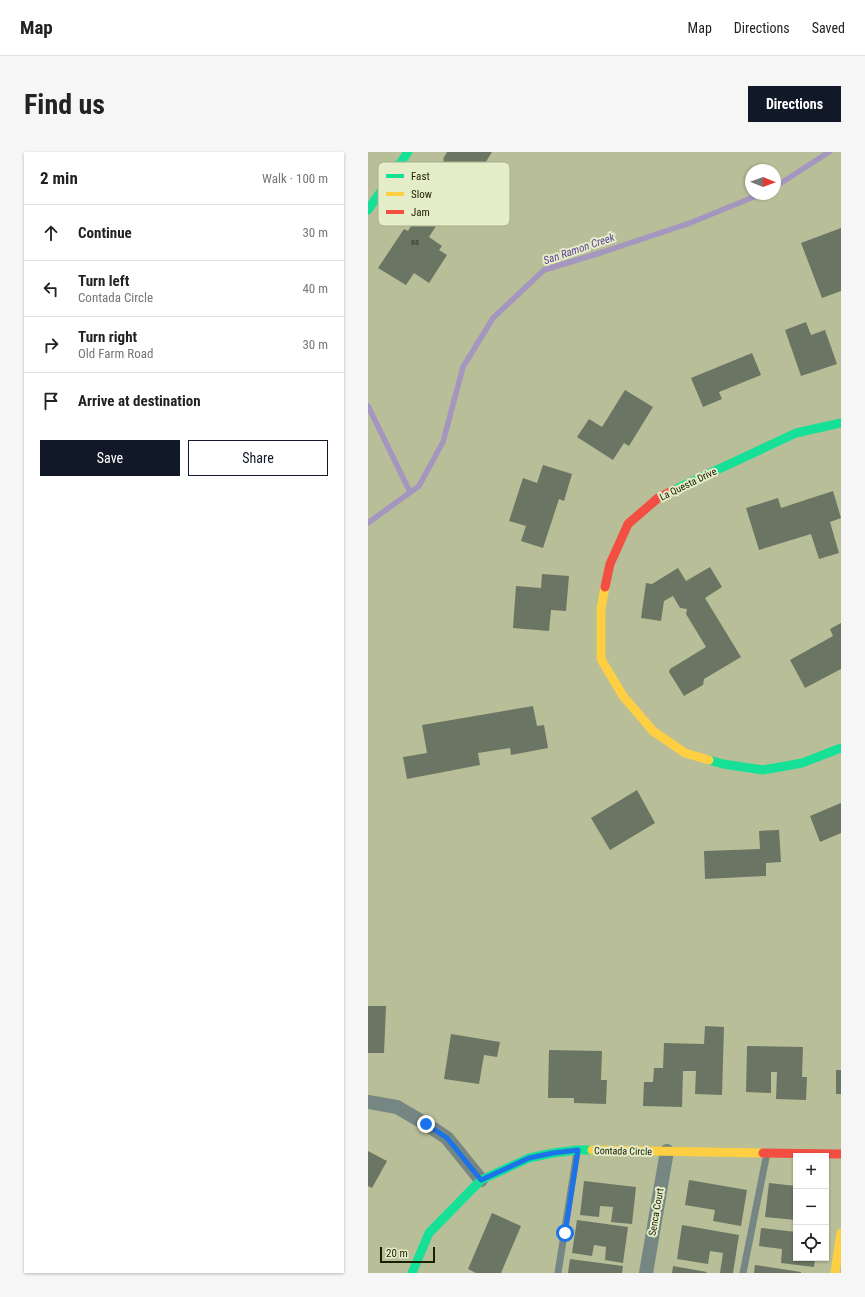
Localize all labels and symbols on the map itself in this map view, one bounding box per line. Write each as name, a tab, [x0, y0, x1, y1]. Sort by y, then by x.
legend	[378, 162, 510, 226]
north arrow	[745, 164, 781, 200]
text: Fast	[411, 170, 430, 183]
text: Slow	[411, 188, 432, 201]
text: Jam	[411, 206, 430, 219]
water label: San Ramon Creek	[542, 231, 616, 267]
house number: 88	[411, 238, 419, 247]
street label: La Questa Drive	[658, 465, 719, 503]
route end	[417, 1115, 435, 1133]
street label: Contada Circle	[594, 1145, 652, 1157]
street label: Senca Court	[646, 1187, 666, 1237]
route start	[556, 1224, 574, 1242]
scale bar	[380, 1245, 435, 1264]

